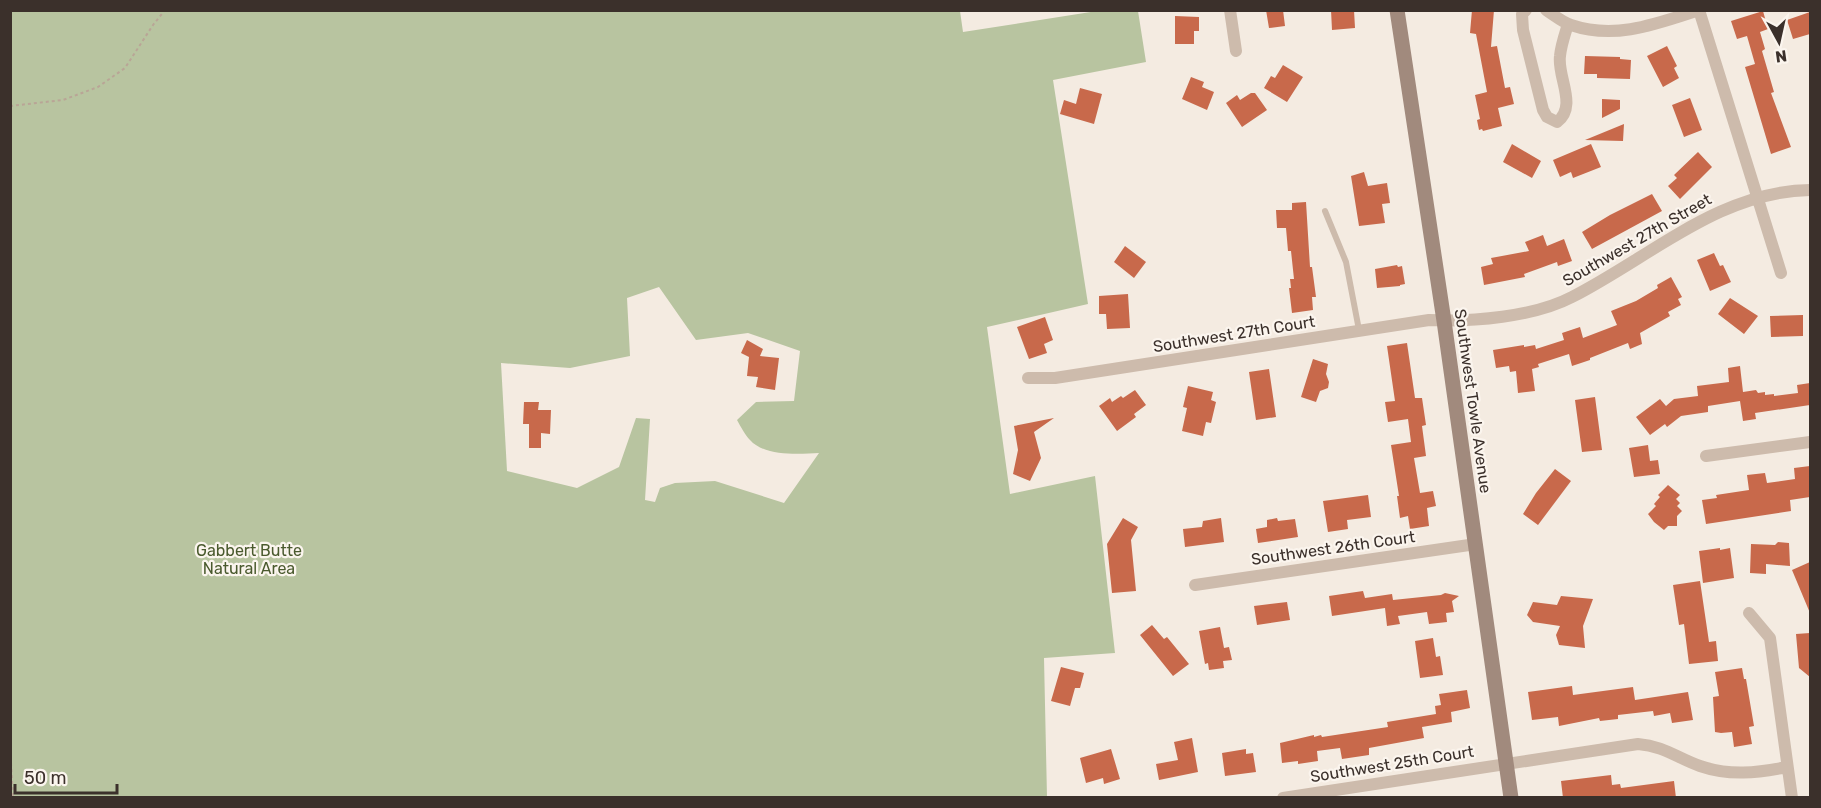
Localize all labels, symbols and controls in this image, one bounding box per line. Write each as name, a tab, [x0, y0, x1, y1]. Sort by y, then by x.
north arrow	[1749, 12, 1809, 72]
text: N	[1774, 46, 1788, 67]
street label: Southwest 27th Street	[1559, 190, 1715, 290]
street label: Southwest Towle Avenue	[1451, 308, 1495, 494]
street label: Southwest 27th Court	[1152, 312, 1316, 356]
street label: Southwest 26th Court	[1250, 527, 1416, 569]
park label: Gabbert Butte Natural Area	[196, 541, 302, 578]
street label: Southwest 25th Court	[1309, 742, 1475, 786]
scale bar	[15, 757, 117, 795]
text: 50 m	[24, 767, 67, 789]

